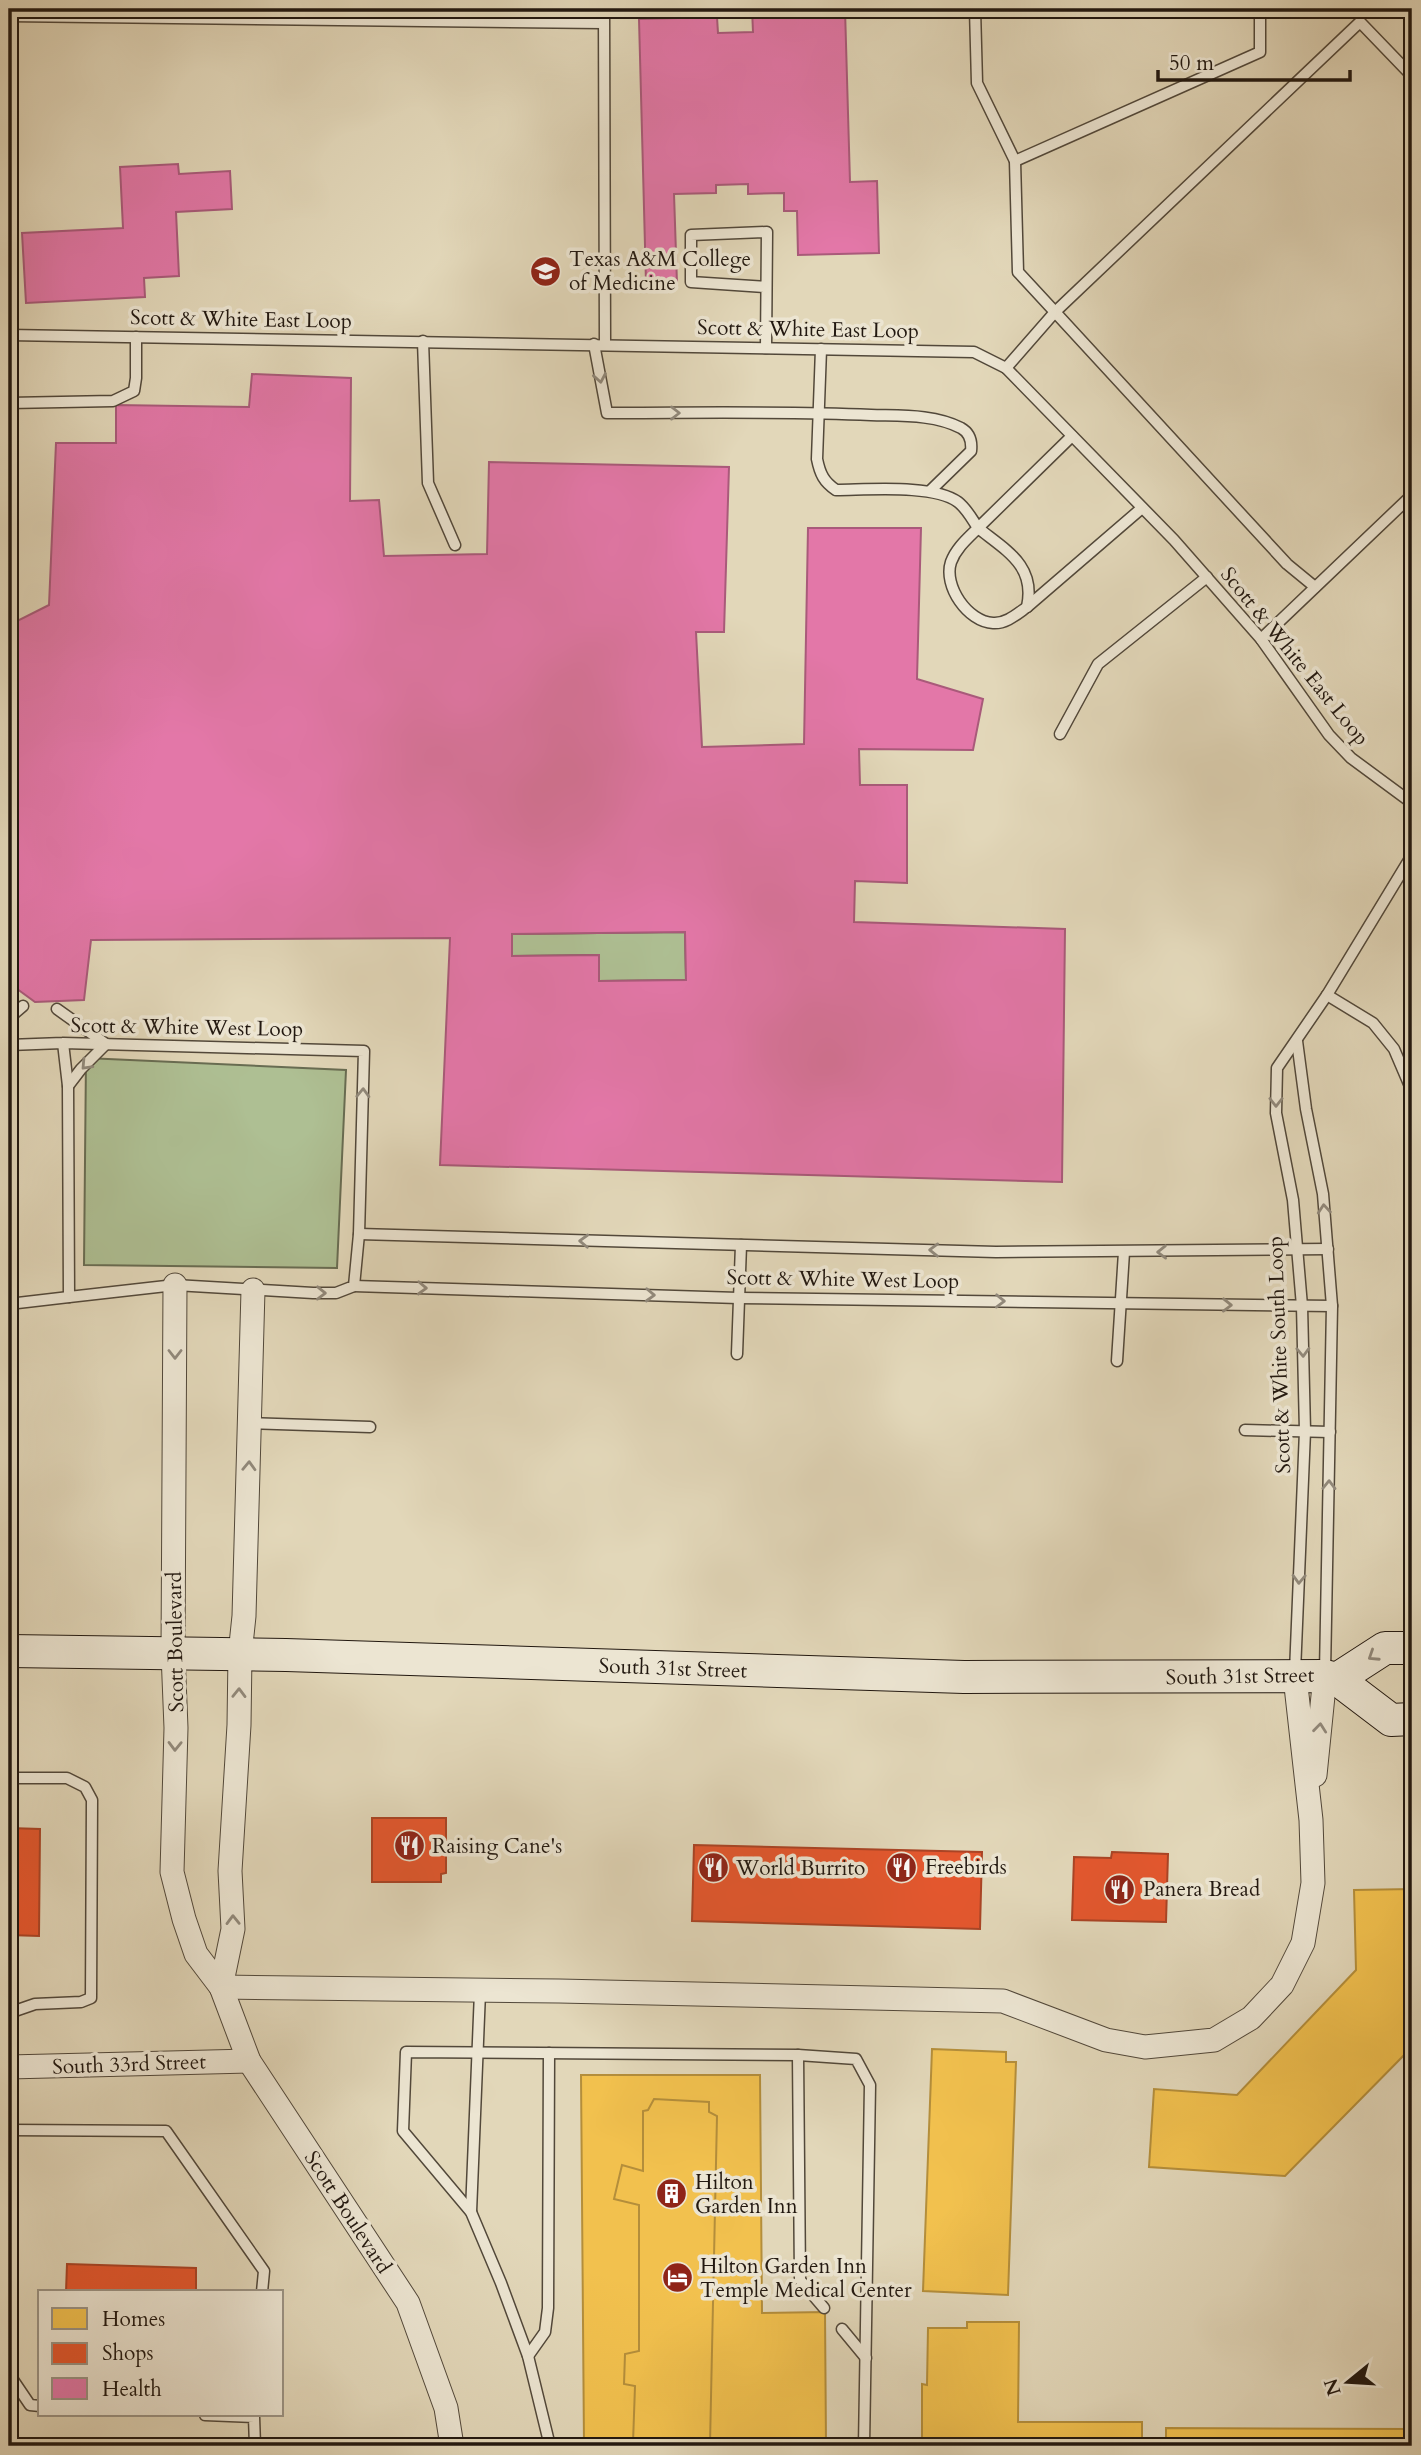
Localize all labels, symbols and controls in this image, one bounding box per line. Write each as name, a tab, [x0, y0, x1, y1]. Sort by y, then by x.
scale bar	[1158, 38, 1351, 82]
text: 50 m	[1169, 49, 1214, 78]
place label: Texas A&M College of Medicine	[569, 245, 751, 298]
school or university icon: Texas A&M College of Medicine	[529, 254, 563, 288]
street label: Scott & White East Loop	[130, 303, 352, 336]
street label: Scott & White East Loop	[697, 313, 919, 346]
one-way arrow	[592, 372, 607, 384]
one-way arrow	[670, 405, 681, 421]
street label: Scott & White East Loop	[1213, 561, 1376, 752]
street label: Scott & White West Loop	[70, 1011, 304, 1044]
one-way arrow	[81, 1056, 94, 1069]
one-way arrow	[356, 1087, 371, 1098]
one-way arrow	[1268, 1097, 1284, 1108]
one-way arrow	[1317, 1203, 1332, 1214]
one-way arrow	[579, 1233, 590, 1248]
street label: Scott & White South Loop	[1261, 1236, 1298, 1474]
one-way arrow	[928, 1242, 939, 1258]
one-way arrow	[1156, 1244, 1167, 1259]
street label: Scott & White West Loop	[726, 1263, 960, 1296]
one-way arrow	[417, 1280, 428, 1296]
one-way arrow	[317, 1285, 327, 1301]
one-way arrow	[644, 1287, 655, 1302]
one-way arrow	[995, 1293, 1005, 1309]
one-way arrow	[1222, 1297, 1233, 1313]
one-way arrow	[1295, 1347, 1311, 1358]
one-way arrow	[167, 1349, 183, 1359]
one-way arrow	[241, 1460, 256, 1471]
one-way arrow	[1321, 1479, 1337, 1490]
street label: Scott Boulevard	[160, 1571, 191, 1713]
one-way arrow	[1292, 1574, 1307, 1585]
one-way arrow	[1367, 1648, 1380, 1661]
street label: South 31st Street	[598, 1651, 748, 1686]
street label: South 31st Street	[1166, 1661, 1315, 1692]
one-way arrow	[232, 1687, 247, 1698]
one-way arrow	[1312, 1722, 1327, 1733]
one-way arrow	[167, 1741, 183, 1751]
restaurant icon: Raising Cane's	[392, 1829, 426, 1863]
place label: Raising Cane's	[432, 1832, 562, 1861]
restaurant icon: Freebirds	[885, 1850, 919, 1884]
restaurant icon: World Burrito	[696, 1851, 730, 1885]
place label: Freebirds	[925, 1853, 1007, 1882]
place label: World Burrito	[735, 1854, 865, 1883]
restaurant icon: Panera Bread	[1103, 1872, 1137, 1906]
place label: Panera Bread	[1143, 1875, 1260, 1904]
one-way arrow	[225, 1914, 240, 1925]
street label: South 33rd Street	[52, 2047, 207, 2082]
street label: Scott Boulevard	[297, 2145, 398, 2279]
place label: Hilton Garden Inn	[695, 2168, 798, 2221]
building icon: Hilton Garden Inn	[655, 2177, 689, 2211]
place label: Hilton Garden Inn Temple Medical Center	[700, 2252, 912, 2305]
hotel icon: Hilton Garden Inn Temple Medical Center	[660, 2261, 694, 2295]
legend	[38, 2290, 284, 2416]
text: Homes	[102, 2305, 165, 2334]
text: Shops	[102, 2339, 154, 2368]
north arrow	[1312, 2346, 1382, 2416]
text: Health	[102, 2375, 162, 2404]
text: N	[1318, 2375, 1348, 2399]

